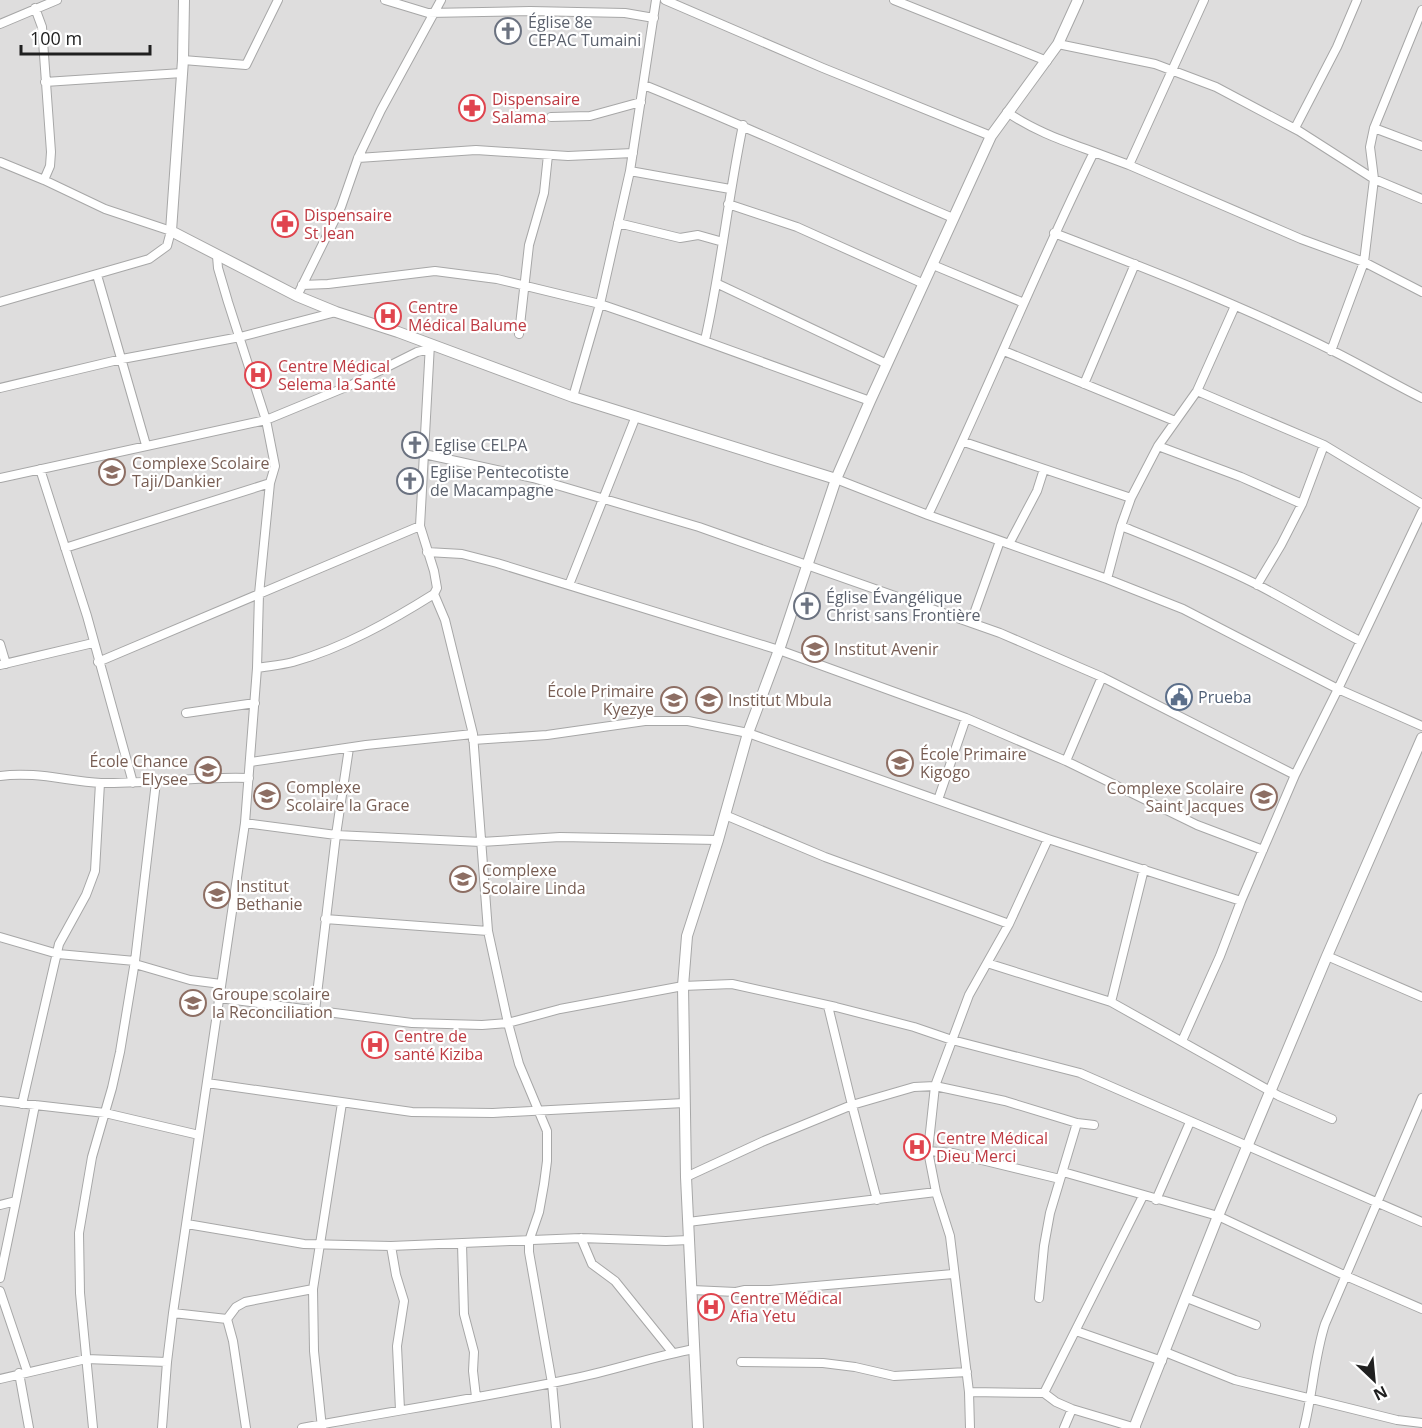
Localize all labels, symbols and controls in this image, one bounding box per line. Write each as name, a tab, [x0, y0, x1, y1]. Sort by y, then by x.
place label: Église 8e CEPAC Tumaini	[528, 11, 641, 51]
church icon: Église 8e CEPAC Tumaini	[493, 16, 523, 46]
scale bar	[21, 18, 150, 56]
text: 100 m	[30, 26, 82, 50]
place label: Dispensaire Salama	[492, 88, 580, 128]
pharmacy icon: Dispensaire Salama	[457, 93, 487, 123]
place label: Dispensaire St Jean	[304, 204, 392, 244]
pharmacy icon: Dispensaire St Jean	[270, 209, 300, 239]
place label: Centre Médical Balume	[408, 296, 527, 336]
hospital icon: Centre Médical Balume	[373, 301, 403, 331]
place label: Centre Médical Selema la Santé	[278, 355, 396, 395]
hospital icon: Centre Médical Selema la Santé	[243, 360, 273, 390]
church icon: Eglise CELPA	[400, 430, 430, 460]
place label: Eglise CELPA	[434, 434, 528, 456]
place label: Complexe Scolaire Taji/Dankier	[132, 452, 269, 492]
school or university icon: Complexe Scolaire Taji/Dankier	[97, 457, 127, 487]
place label: Eglise Pentecotiste de Macampagne	[430, 461, 569, 501]
church icon: Eglise Pentecotiste de Macampagne	[395, 466, 425, 496]
place label: Église Évangélique Christ sans Frontière	[826, 586, 981, 626]
church icon: Église Évangélique Christ sans Frontière	[792, 591, 822, 621]
school or university icon: Institut Avenir	[800, 634, 830, 664]
place label: Institut Avenir	[834, 638, 939, 660]
place label: École Primaire Kyezye	[547, 680, 654, 720]
public building icon: Prueba	[1164, 682, 1194, 712]
school or university icon: École Primaire Kyezye	[659, 685, 689, 715]
school or university icon: Institut Mbula	[694, 685, 724, 715]
place label: Prueba	[1198, 686, 1252, 708]
place label: Institut Mbula	[728, 689, 832, 711]
place label: École Primaire Kigogo	[920, 743, 1027, 783]
school or university icon: École Primaire Kigogo	[885, 748, 915, 778]
place label: École Chance Elysee	[89, 750, 188, 790]
school or university icon: École Chance Elysee	[193, 755, 223, 785]
place label: Complexe Scolaire la Grace	[286, 776, 410, 816]
place label: Complexe Scolaire Saint Jacques	[1107, 777, 1244, 817]
school or university icon: Complexe Scolaire la Grace	[252, 781, 282, 811]
school or university icon: Complexe Scolaire Saint Jacques	[1249, 782, 1279, 812]
place label: Complexe Scolaire Linda	[482, 859, 586, 899]
school or university icon: Complexe Scolaire Linda	[448, 864, 478, 894]
place label: Institut Bethanie	[236, 875, 303, 915]
school or university icon: Institut Bethanie	[202, 880, 232, 910]
place label: Groupe scolaire la Reconciliation	[212, 983, 333, 1023]
school or university icon: Groupe scolaire la Reconciliation	[178, 988, 208, 1018]
place label: Centre de santé Kiziba	[394, 1025, 483, 1065]
hospital icon: Centre de santé Kiziba	[360, 1030, 390, 1060]
place label: Centre Médical Dieu Merci	[936, 1127, 1048, 1167]
hospital icon: Centre Médical Dieu Merci	[902, 1132, 932, 1162]
place label: Centre Médical Afia Yetu	[730, 1287, 842, 1327]
hospital icon: Centre Médical Afia Yetu	[696, 1292, 726, 1322]
north arrow	[1344, 1350, 1404, 1410]
text: N	[1370, 1381, 1391, 1406]

